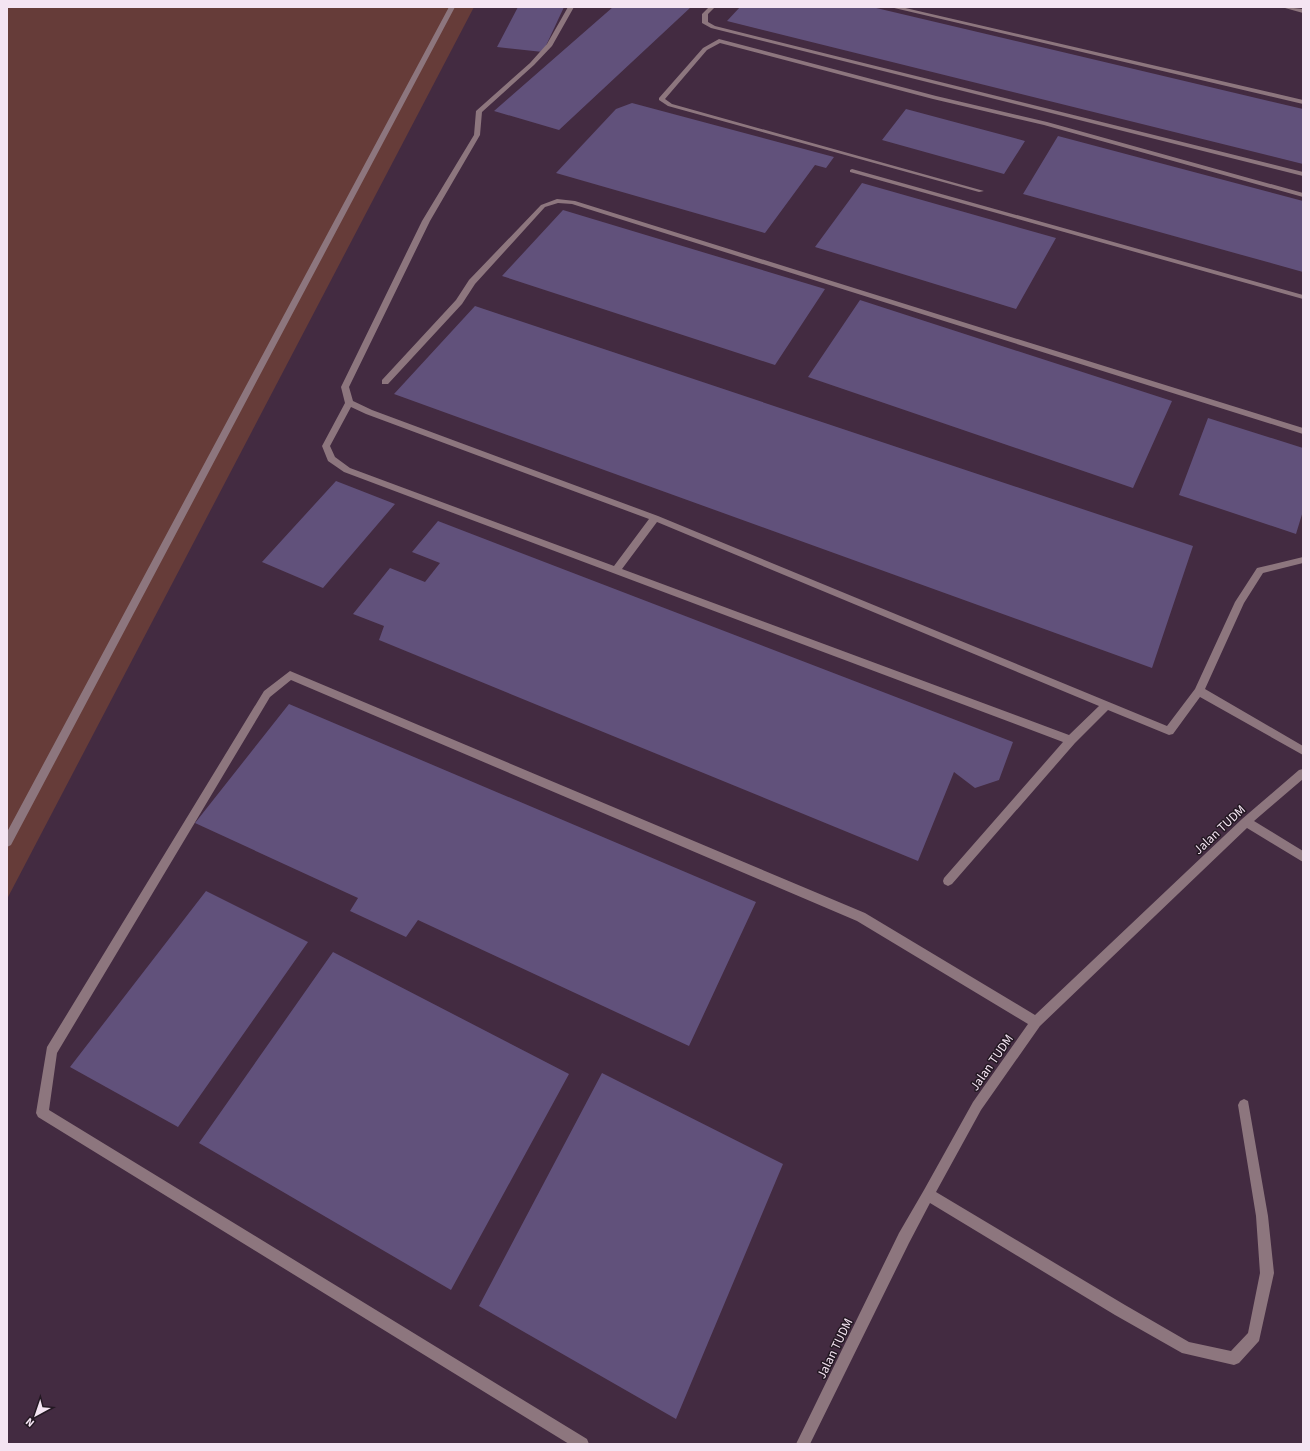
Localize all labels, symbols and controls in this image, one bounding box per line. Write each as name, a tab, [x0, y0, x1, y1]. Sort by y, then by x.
street label: Jalan TUDM	[1190, 801, 1250, 859]
street label: Jalan TUDM	[966, 1031, 1018, 1094]
street label: Jalan TUDM	[813, 1315, 857, 1382]
north arrow	[16, 1395, 56, 1435]
text: N	[22, 1414, 38, 1430]

